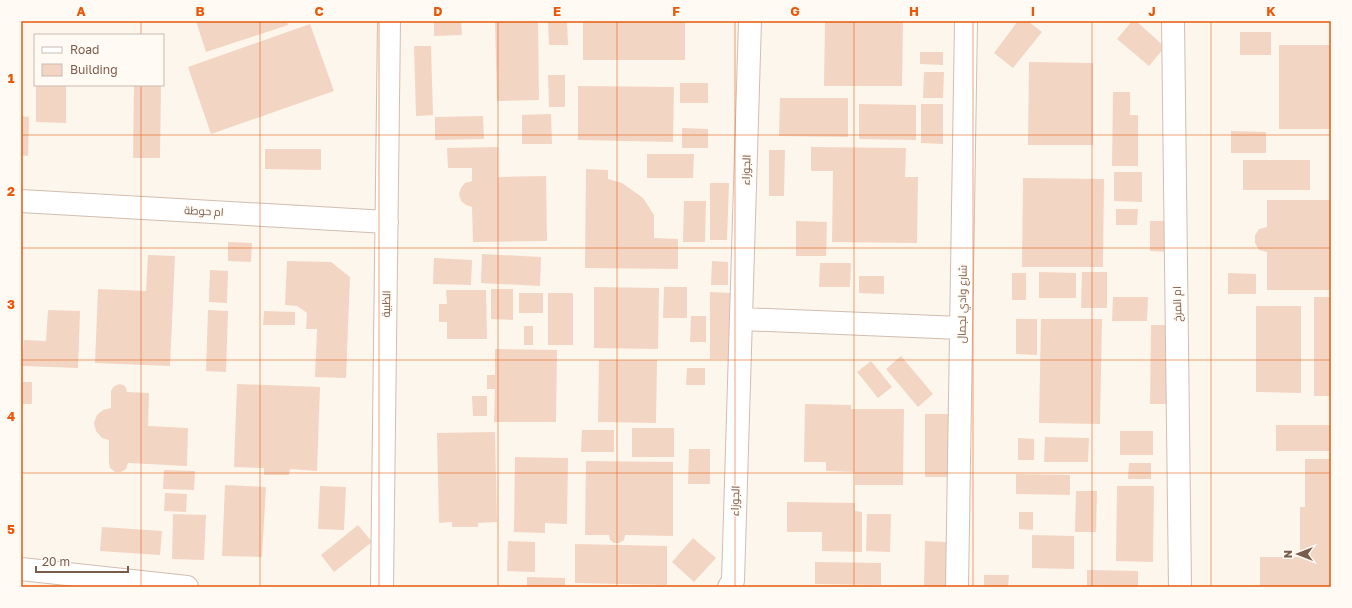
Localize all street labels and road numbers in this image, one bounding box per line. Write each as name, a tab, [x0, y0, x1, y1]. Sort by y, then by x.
street label: الجوزاء	[738, 154, 754, 186]
street label: ام حوطة	[184, 203, 224, 220]
street label: شارع وادي لجمال	[954, 265, 972, 343]
street label: ام المرخ	[1170, 286, 1185, 322]
street label: الظبية	[379, 290, 392, 318]
street label: الجوزاء	[727, 485, 743, 517]

